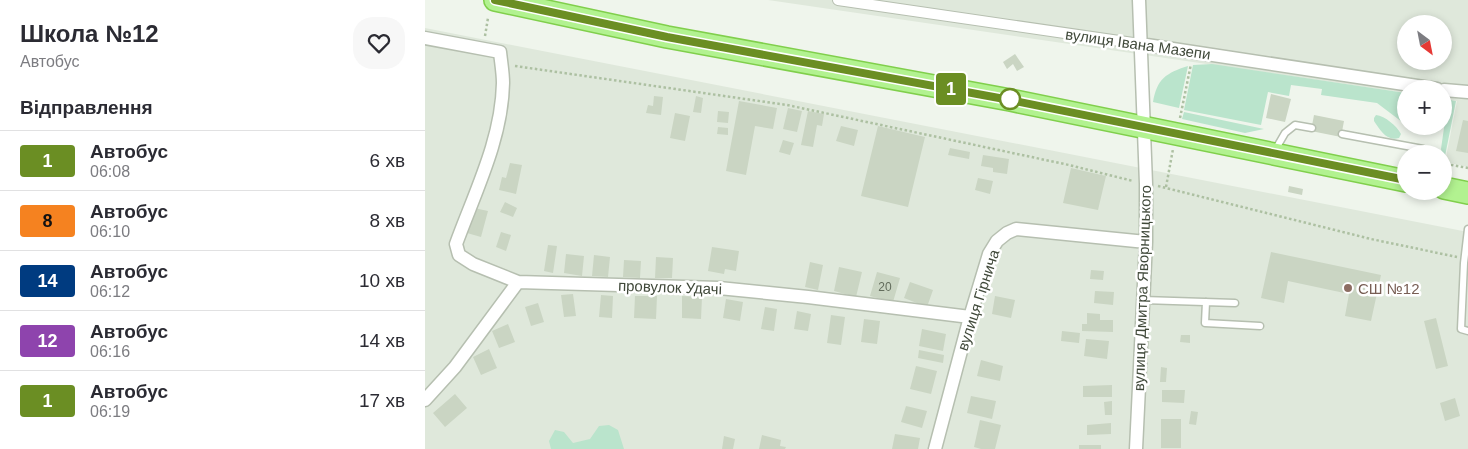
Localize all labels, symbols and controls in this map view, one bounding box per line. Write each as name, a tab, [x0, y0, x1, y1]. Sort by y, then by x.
north arrow	[1397, 15, 1453, 70]
map controls	[1397, 15, 1452, 200]
button: heart	[353, 17, 405, 69]
text: Школа №12	[20, 20, 159, 47]
street label: вулиця Івана Мазепи	[1064, 25, 1212, 63]
text: Автобус	[20, 53, 80, 70]
line badge: 1	[935, 73, 967, 105]
text: 1	[946, 79, 956, 99]
button: +	[1397, 80, 1452, 135]
unlabelled marker	[999, 88, 1021, 110]
text: Відправлення	[20, 97, 153, 118]
text: Автобус	[90, 141, 168, 162]
button: −	[1397, 145, 1452, 200]
text: 6 хв	[370, 150, 405, 171]
text: 1	[42, 151, 53, 171]
text: 06:08	[90, 163, 130, 180]
street label: вулиця Дмитра Яворницького	[1130, 185, 1154, 391]
text: Автобус	[90, 201, 168, 222]
text: 8 хв	[370, 210, 405, 231]
text: 8	[42, 211, 53, 231]
text: 06:10	[90, 223, 130, 240]
street label: вулиця Гірнича	[954, 247, 1003, 353]
text: Автобус	[90, 261, 168, 282]
text: 10 хв	[359, 270, 405, 291]
text: 14	[37, 271, 58, 291]
street label: провулок Удачі	[618, 277, 722, 297]
house number: 20	[878, 280, 892, 294]
place label: СШ №12	[1358, 280, 1420, 297]
marker: СШ №12	[1342, 282, 1354, 294]
text: 06:12	[90, 283, 130, 300]
text: Автобус	[90, 321, 168, 342]
text: 14 хв	[359, 330, 405, 351]
text: 12	[37, 331, 58, 351]
text: 06:16	[90, 343, 130, 360]
text: Автобус	[90, 381, 168, 402]
text: 17 хв	[359, 390, 405, 411]
text: 1	[42, 391, 53, 411]
text: 06:19	[90, 403, 130, 420]

